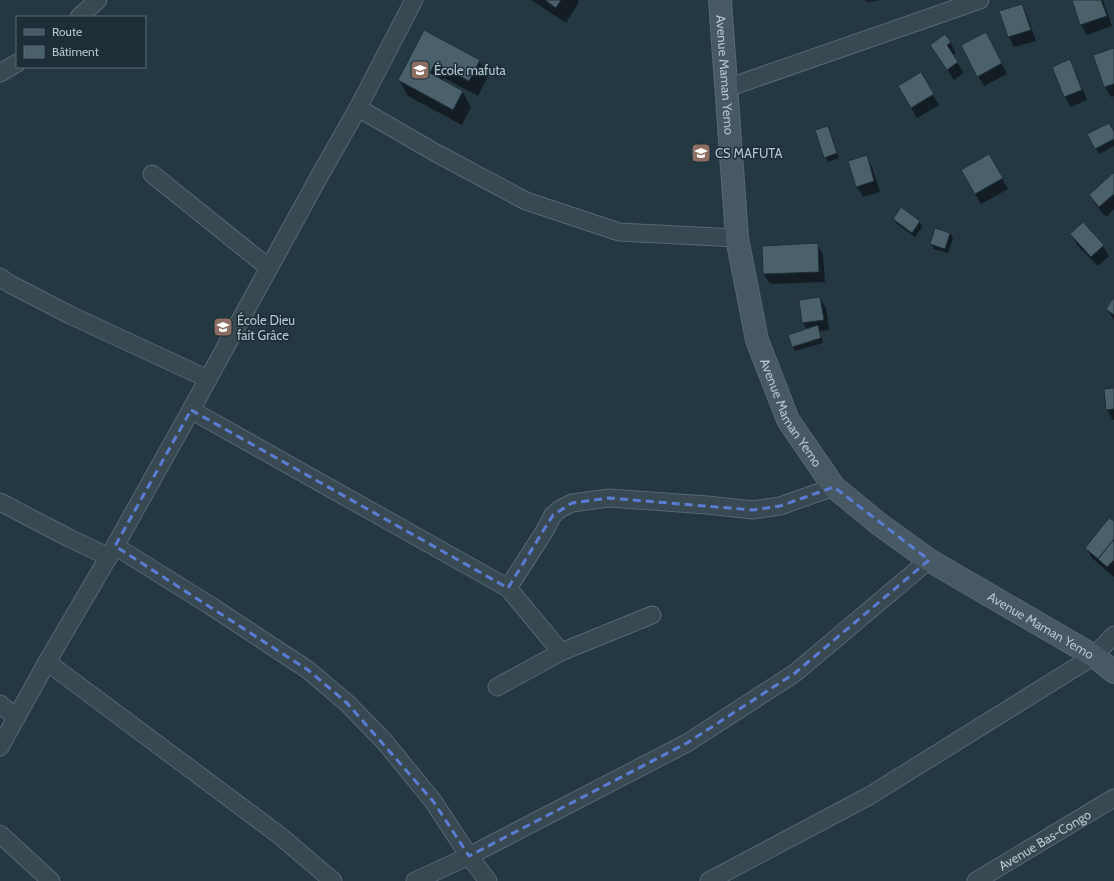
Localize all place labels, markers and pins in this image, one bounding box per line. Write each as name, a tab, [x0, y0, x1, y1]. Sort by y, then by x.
school or university icon: École mafuta	[409, 59, 431, 81]
place label: École mafuta	[434, 61, 507, 78]
school or university icon: CS MAFUTA	[690, 142, 712, 164]
place label: CS MAFUTA	[715, 145, 783, 161]
place label: École Dieu fait Grâce	[237, 311, 295, 343]
school or university icon: École Dieu fait Grâce	[212, 316, 234, 338]

